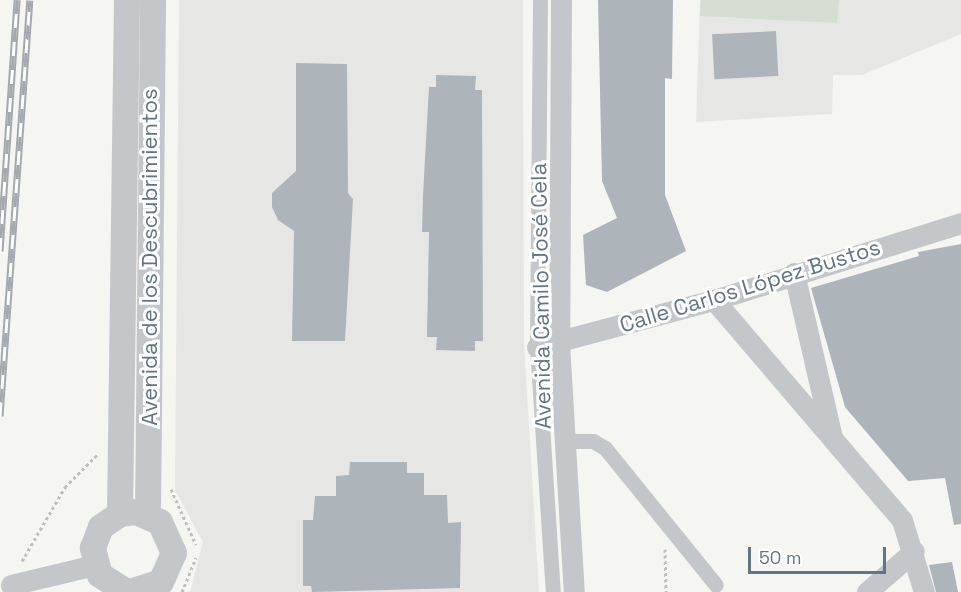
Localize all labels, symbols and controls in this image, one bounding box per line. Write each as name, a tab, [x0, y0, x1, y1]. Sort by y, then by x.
street label: Avenida de los Descubrimientos	[137, 88, 163, 426]
street label: Avenida Camilo José Cela	[525, 163, 557, 429]
street label: Calle Carlos López Bustos	[616, 234, 884, 338]
scale bar	[751, 535, 889, 573]
text: 50 m	[759, 546, 801, 569]

